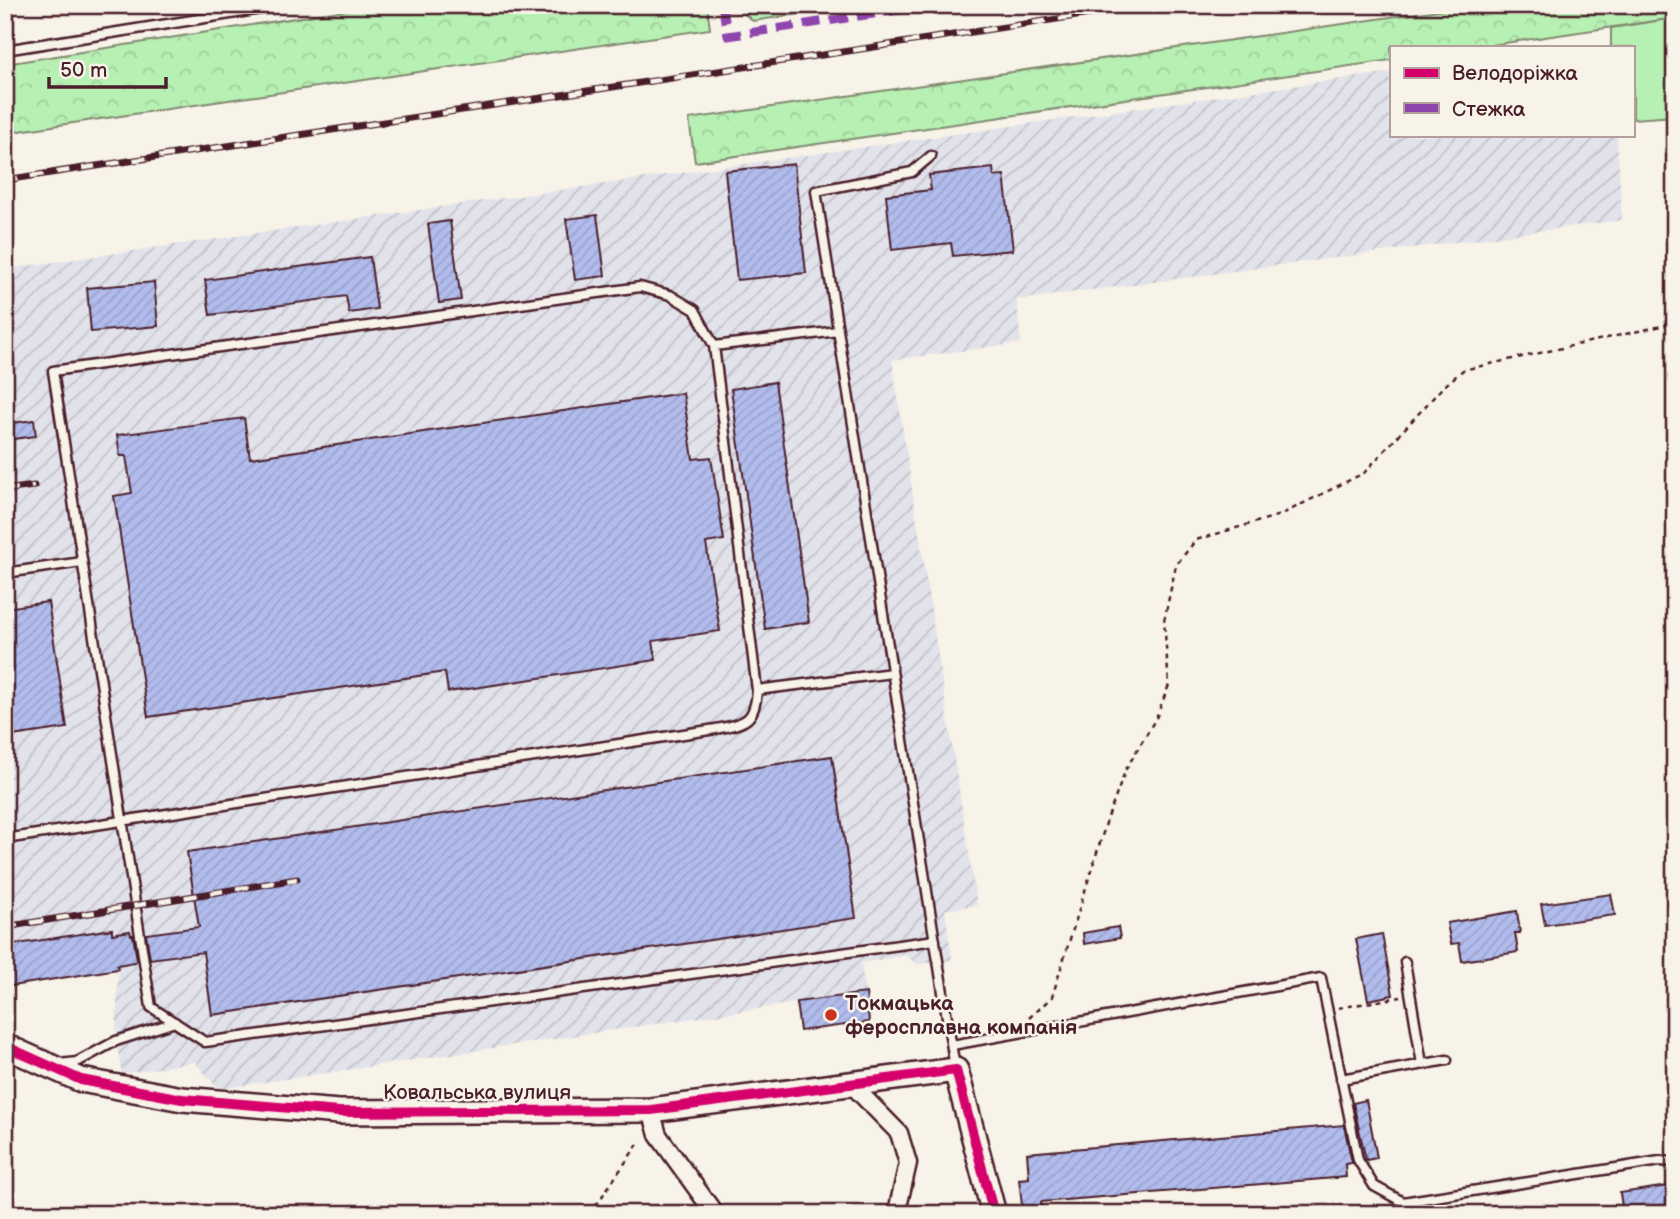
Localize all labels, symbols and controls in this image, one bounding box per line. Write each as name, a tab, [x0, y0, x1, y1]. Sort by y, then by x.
scale bar	[49, 46, 166, 90]
legend	[1390, 46, 1634, 136]
text: 50 m	[60, 58, 107, 83]
text: Велодоріжка	[1452, 61, 1579, 86]
text: Стежка	[1452, 97, 1526, 122]
place label: Токмацька феросплавна компанія	[845, 991, 1078, 1040]
marker: Токмацька феросплавна компанія	[823, 1007, 839, 1023]
street label: Ковальська вулиця	[383, 1080, 571, 1105]

